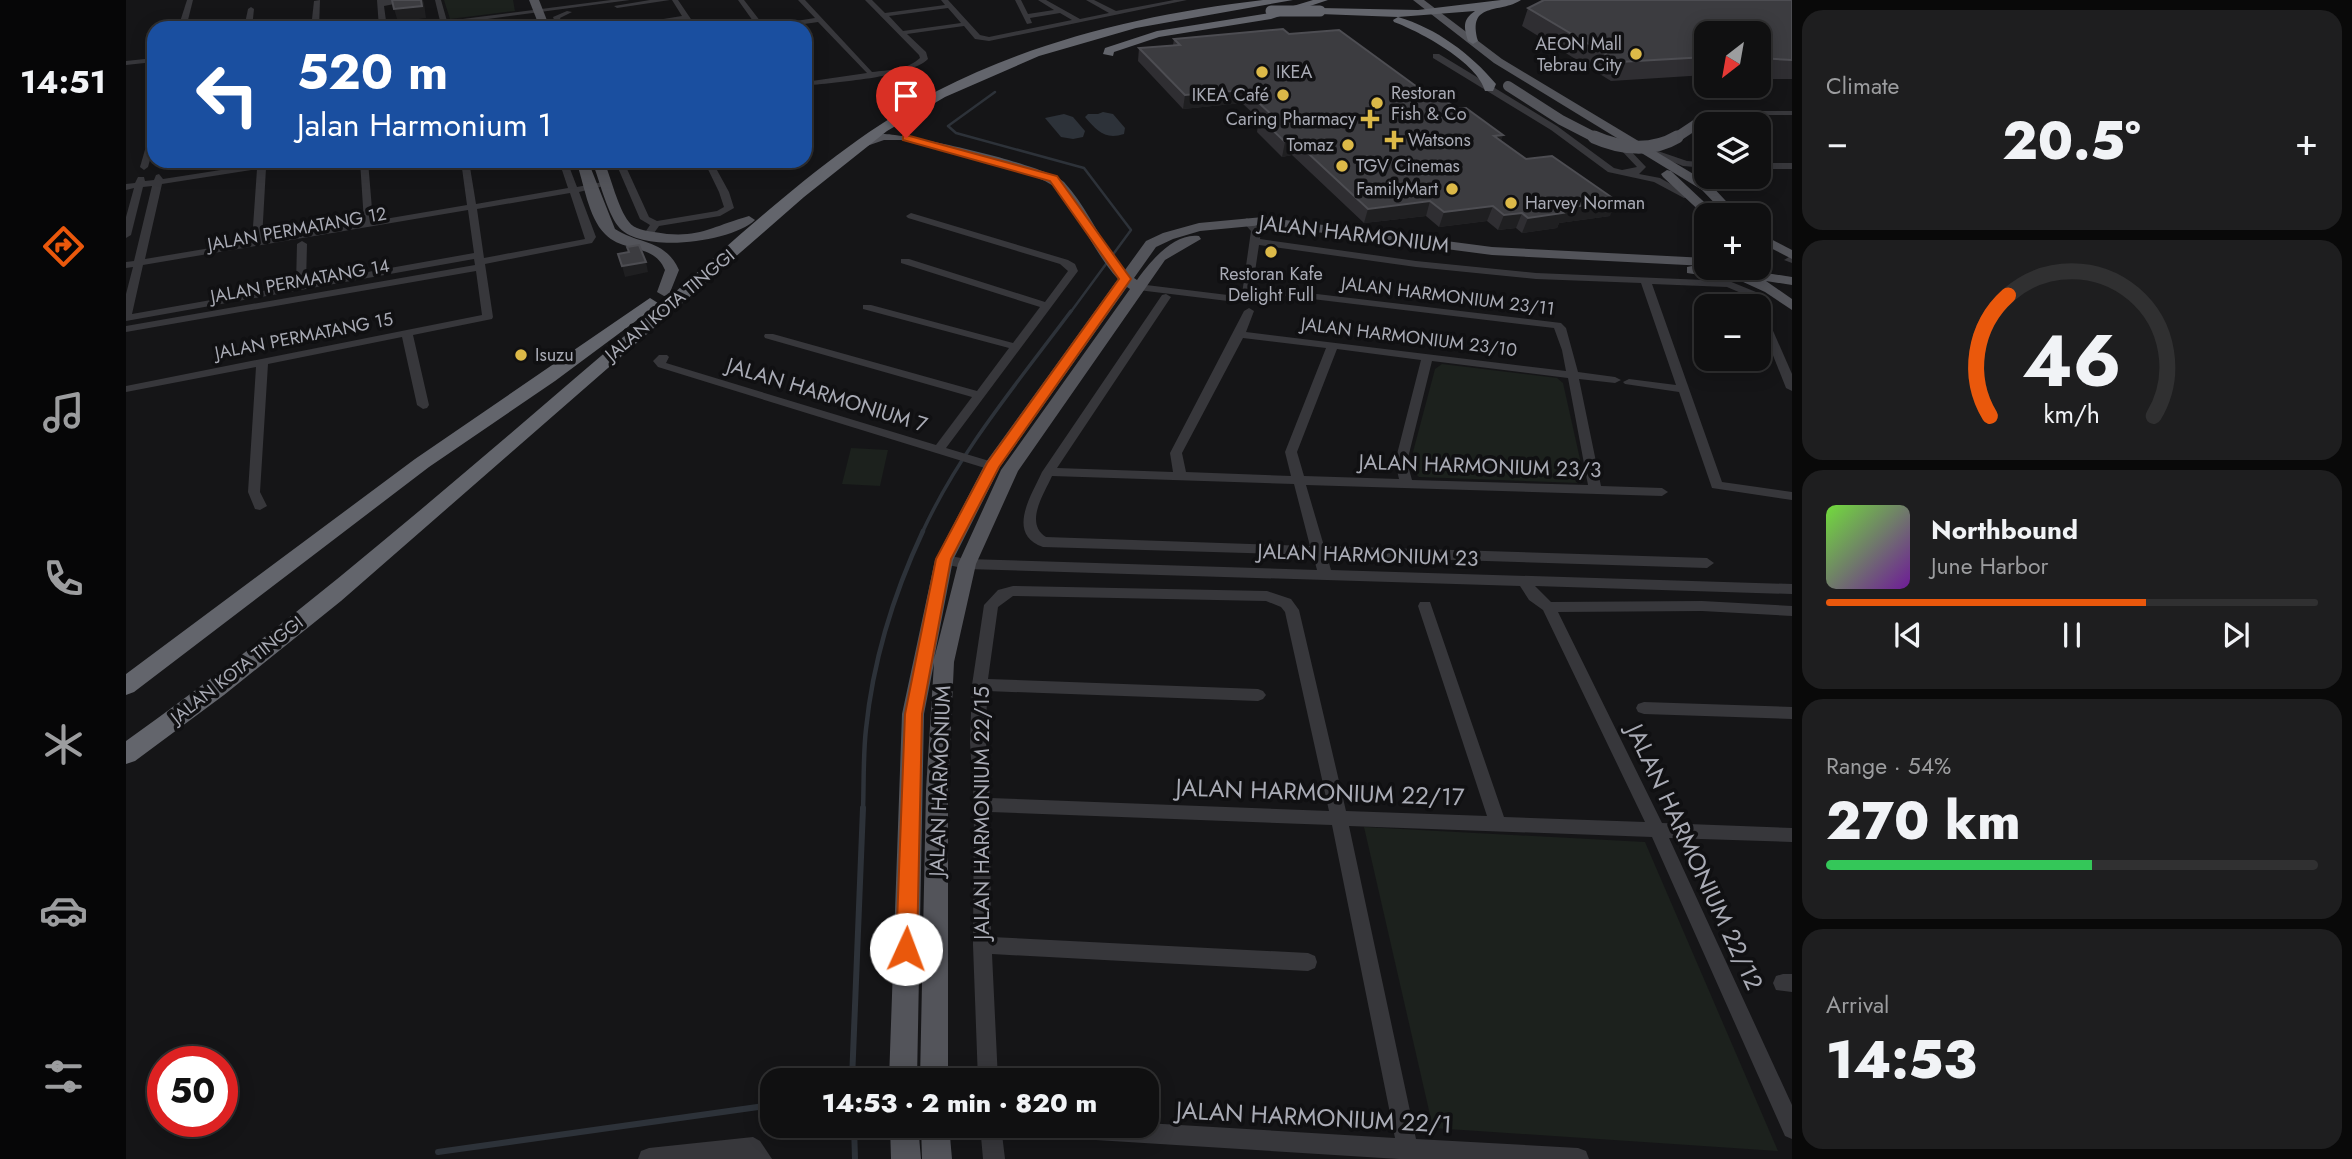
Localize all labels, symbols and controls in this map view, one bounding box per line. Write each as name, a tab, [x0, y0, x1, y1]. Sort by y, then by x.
north arrow	[1694, 21, 1771, 98]
map controls	[1694, 21, 1771, 371]
place label: AEON Mall Tebrau City	[1535, 31, 1622, 78]
text: 520 m	[297, 37, 448, 107]
marker: AEON Mall Tebrau City	[1628, 46, 1644, 62]
icon: left	[182, 49, 273, 140]
text: 14:51	[20, 59, 106, 105]
place label: IKEA	[1276, 59, 1312, 85]
marker: IKEA	[1254, 64, 1270, 80]
pin	[876, 66, 936, 138]
text: Climate	[1826, 69, 1899, 103]
icon: arrive	[887, 77, 925, 115]
place label: Restoran Fish & Co	[1391, 80, 1467, 127]
place label: IKEA Café	[1192, 82, 1269, 108]
marker: IKEA Café	[1275, 87, 1291, 103]
marker: Restoran Fish & Co	[1369, 95, 1385, 111]
text: Jalan Harmonium 1	[297, 102, 552, 148]
text: 20.5°	[2002, 103, 2141, 179]
place label: Caring Pharmacy	[1226, 106, 1356, 132]
marker: Caring Pharmacy	[1362, 111, 1378, 127]
button: layers	[1694, 112, 1771, 189]
text: −	[1826, 114, 1848, 169]
text: +	[2295, 114, 2318, 169]
place label: Watsons	[1408, 127, 1471, 153]
place label: Tomaz	[1287, 132, 1335, 158]
marker: Watsons	[1386, 132, 1402, 148]
marker: Tomaz	[1340, 137, 1356, 153]
place label: TGV Cinemas	[1356, 153, 1460, 179]
marker: TGV Cinemas	[1334, 158, 1350, 174]
place label: FamilyMart	[1356, 176, 1439, 202]
marker: FamilyMart	[1444, 181, 1460, 197]
place label: Harvey Norman	[1525, 190, 1645, 216]
marker: Harvey Norman	[1503, 195, 1519, 211]
street label: JALAN PERMATANG 12	[204, 200, 388, 258]
button: +	[1694, 203, 1771, 280]
street label: JALAN HARMONIUM	[1254, 207, 1451, 261]
icon: directions	[39, 222, 88, 271]
street label: JALAN KOTA TINGGI	[598, 243, 740, 368]
marker: Restoran Kafe Delight Full	[1263, 244, 1279, 260]
street label: JALAN PERMATANG 14	[206, 252, 392, 310]
place label: Restoran Kafe Delight Full	[1219, 261, 1323, 308]
street label: JALAN HARMONIUM 23/11	[1338, 270, 1556, 322]
button: −	[1694, 294, 1771, 371]
street label: JALAN PERMATANG 15	[211, 306, 395, 366]
text: 46	[2022, 308, 2122, 413]
street label: JALAN HARMONIUM 23/10	[1298, 311, 1519, 363]
place label: Isuzu	[535, 342, 574, 368]
marker: Isuzu	[513, 347, 529, 363]
street label: JALAN HARMONIUM 7	[720, 349, 931, 440]
icon: music	[39, 388, 88, 437]
text: km/h	[2044, 395, 2100, 431]
street label: JALAN HARMONIUM 23/3	[1355, 447, 1602, 485]
text: Northbound	[1931, 511, 2078, 549]
street label: JALAN HARMONIUM 23	[1254, 536, 1479, 574]
text: June Harbor	[1931, 549, 2048, 583]
icon: phone	[39, 554, 88, 603]
street label: JALAN KOTA TINGGI	[164, 610, 309, 731]
icon: previous	[1889, 616, 1927, 654]
icon: pause	[2053, 616, 2091, 654]
icon: next	[2217, 616, 2255, 654]
street label: JALAN HARMONIUM	[922, 685, 958, 880]
street label: JALAN HARMONIUM 22/15	[967, 686, 997, 943]
street label: JALAN HARMONIUM 22/12	[1617, 716, 1772, 996]
icon: climate	[39, 720, 88, 769]
text: Range · 54%	[1826, 749, 1951, 783]
street label: JALAN HARMONIUM 22/17	[1172, 769, 1465, 815]
text: 270 km	[1826, 783, 2020, 859]
icon: car	[39, 886, 88, 935]
position arrow	[869, 912, 943, 986]
text: Arrival	[1826, 988, 1889, 1022]
text: 14:53	[1826, 1022, 1977, 1098]
speed limit sign: 50	[147, 1046, 238, 1137]
icon: filters	[39, 1052, 88, 1101]
text: 14:53 · 2 min · 820 m	[822, 1084, 1097, 1122]
street label: JALAN HARMONIUM 22/1	[1172, 1092, 1453, 1142]

